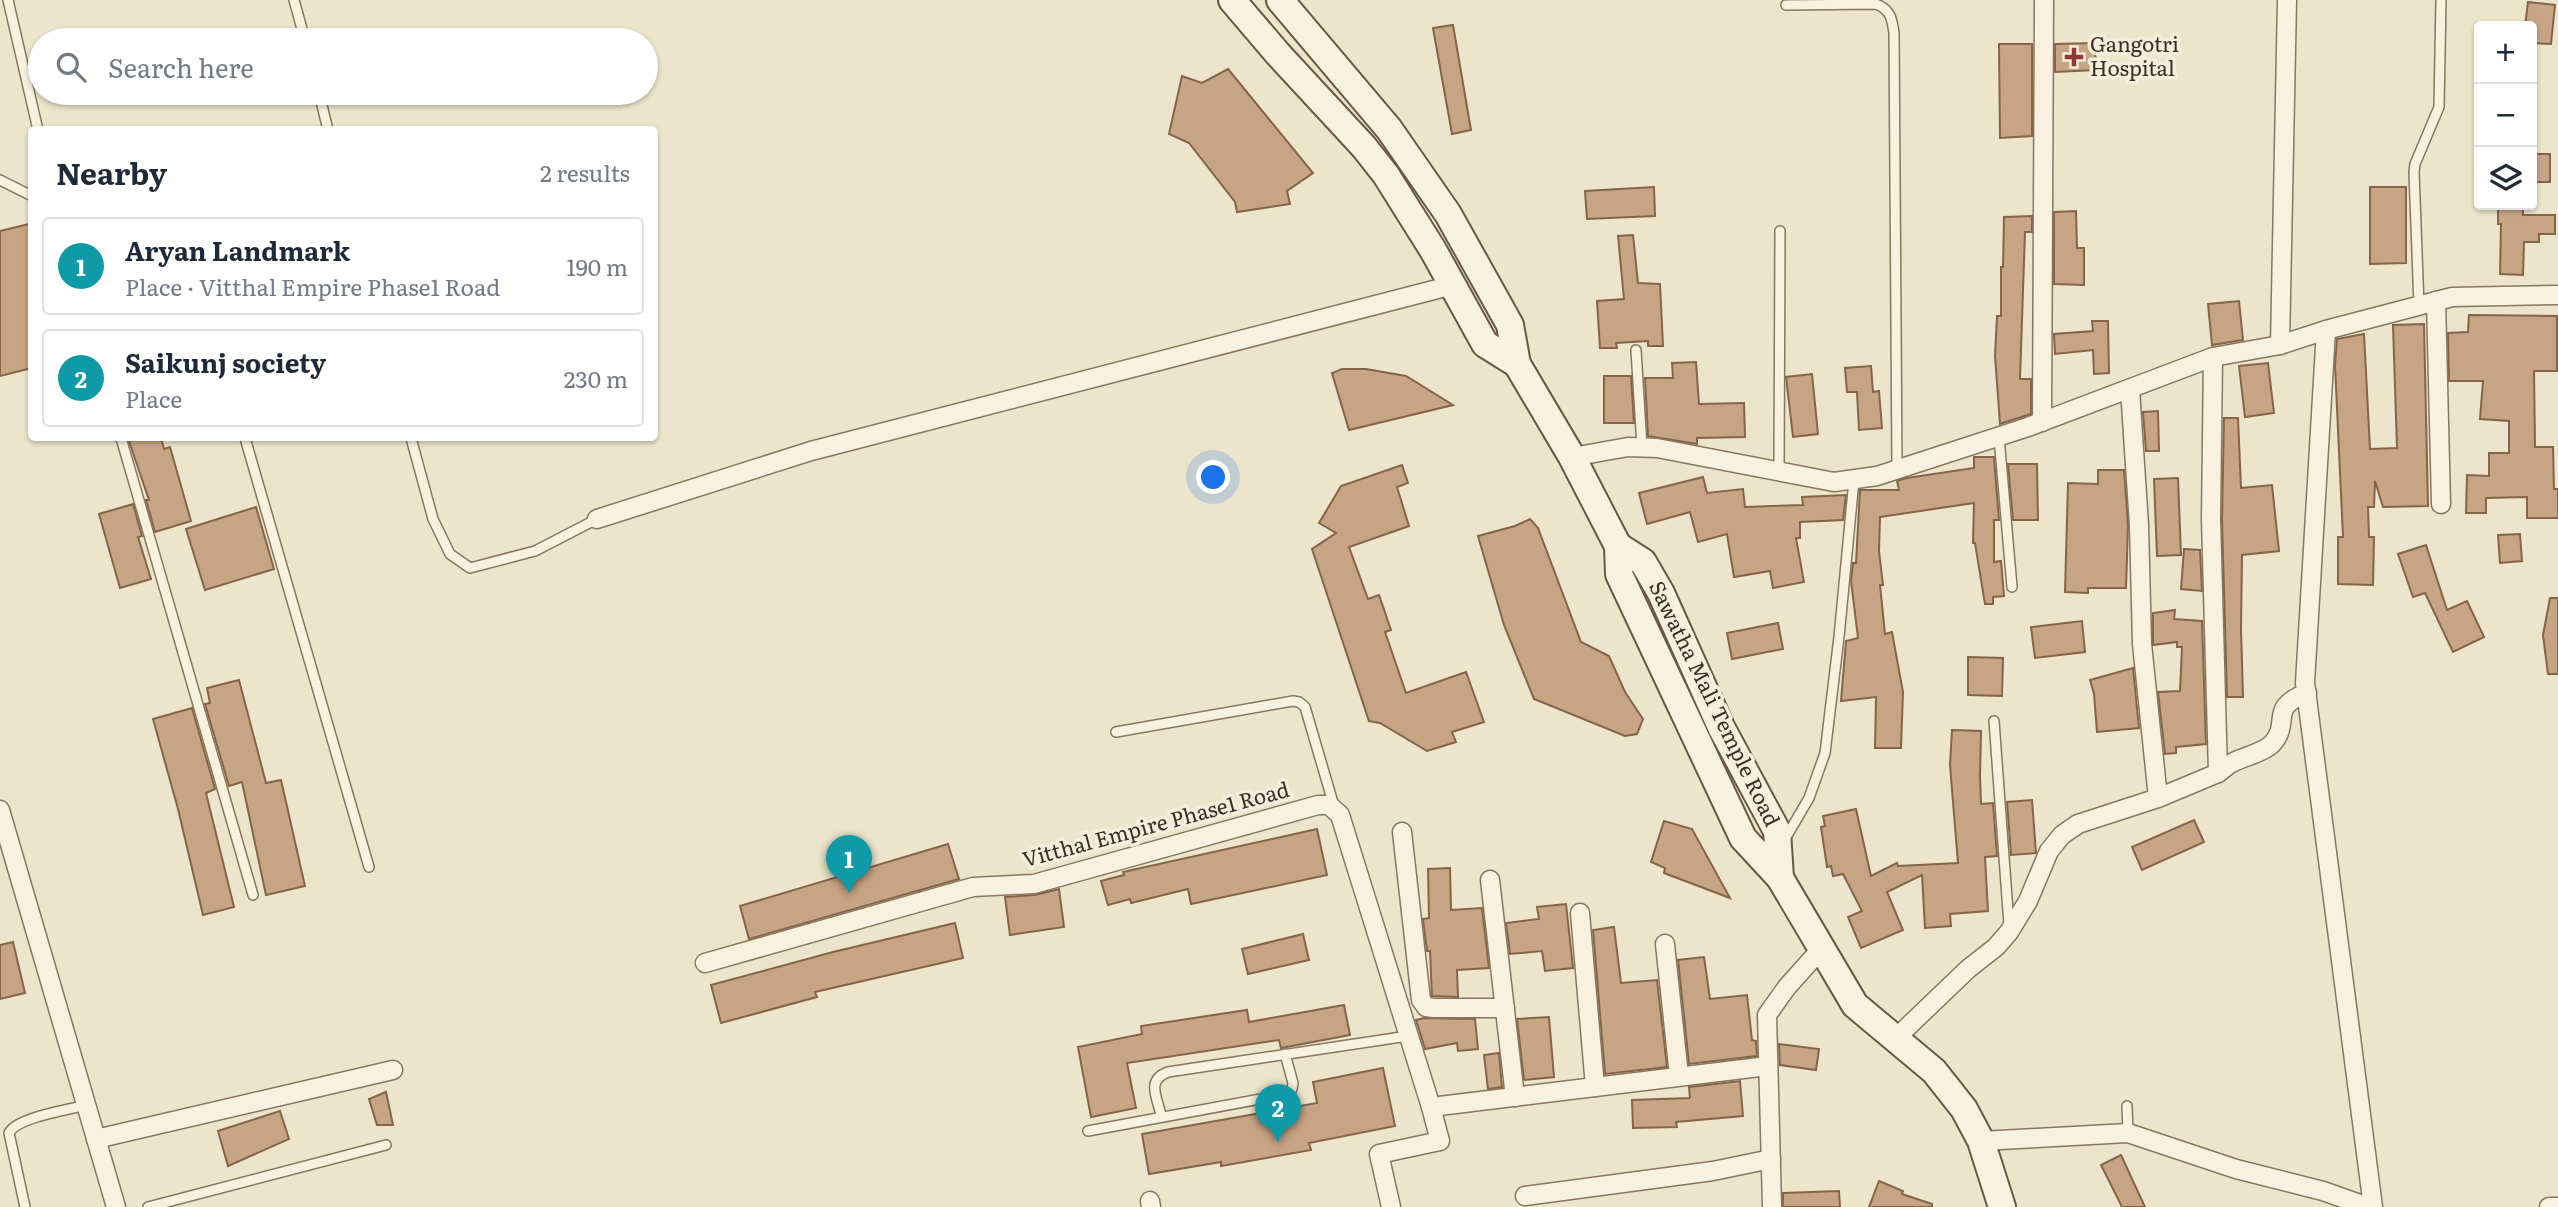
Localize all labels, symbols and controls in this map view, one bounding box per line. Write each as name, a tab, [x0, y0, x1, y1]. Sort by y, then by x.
map controls	[2474, 21, 2537, 210]
button: +	[2474, 21, 2537, 84]
place label: Gangotri Hospital	[2090, 27, 2179, 82]
search box	[28, 28, 658, 105]
text: Search here	[108, 47, 254, 86]
marker: Gangotri Hospital	[2064, 47, 2084, 67]
icon: search	[52, 48, 90, 86]
button: −	[2474, 84, 2537, 147]
button: layers	[2474, 147, 2537, 210]
text: Nearby	[56, 150, 167, 194]
text: 2 results	[540, 155, 630, 189]
text: Aryan Landmark	[125, 230, 350, 269]
text: 1	[76, 249, 86, 283]
text: 190 m	[566, 249, 628, 283]
text: Place · Vitthal Empire Phase1 Road	[125, 269, 500, 303]
text: Saikunj society	[125, 342, 326, 381]
text: 2	[75, 361, 87, 395]
text: 230 m	[564, 361, 628, 395]
text: Place	[125, 381, 182, 415]
your location	[1196, 460, 1230, 494]
street label: Sawatha Mali Temple Road	[1643, 575, 1789, 831]
street label: Vitthal Empire Phase1 Road	[1018, 772, 1292, 873]
pin: 1	[826, 835, 872, 893]
pin: 2	[1255, 1084, 1301, 1142]

